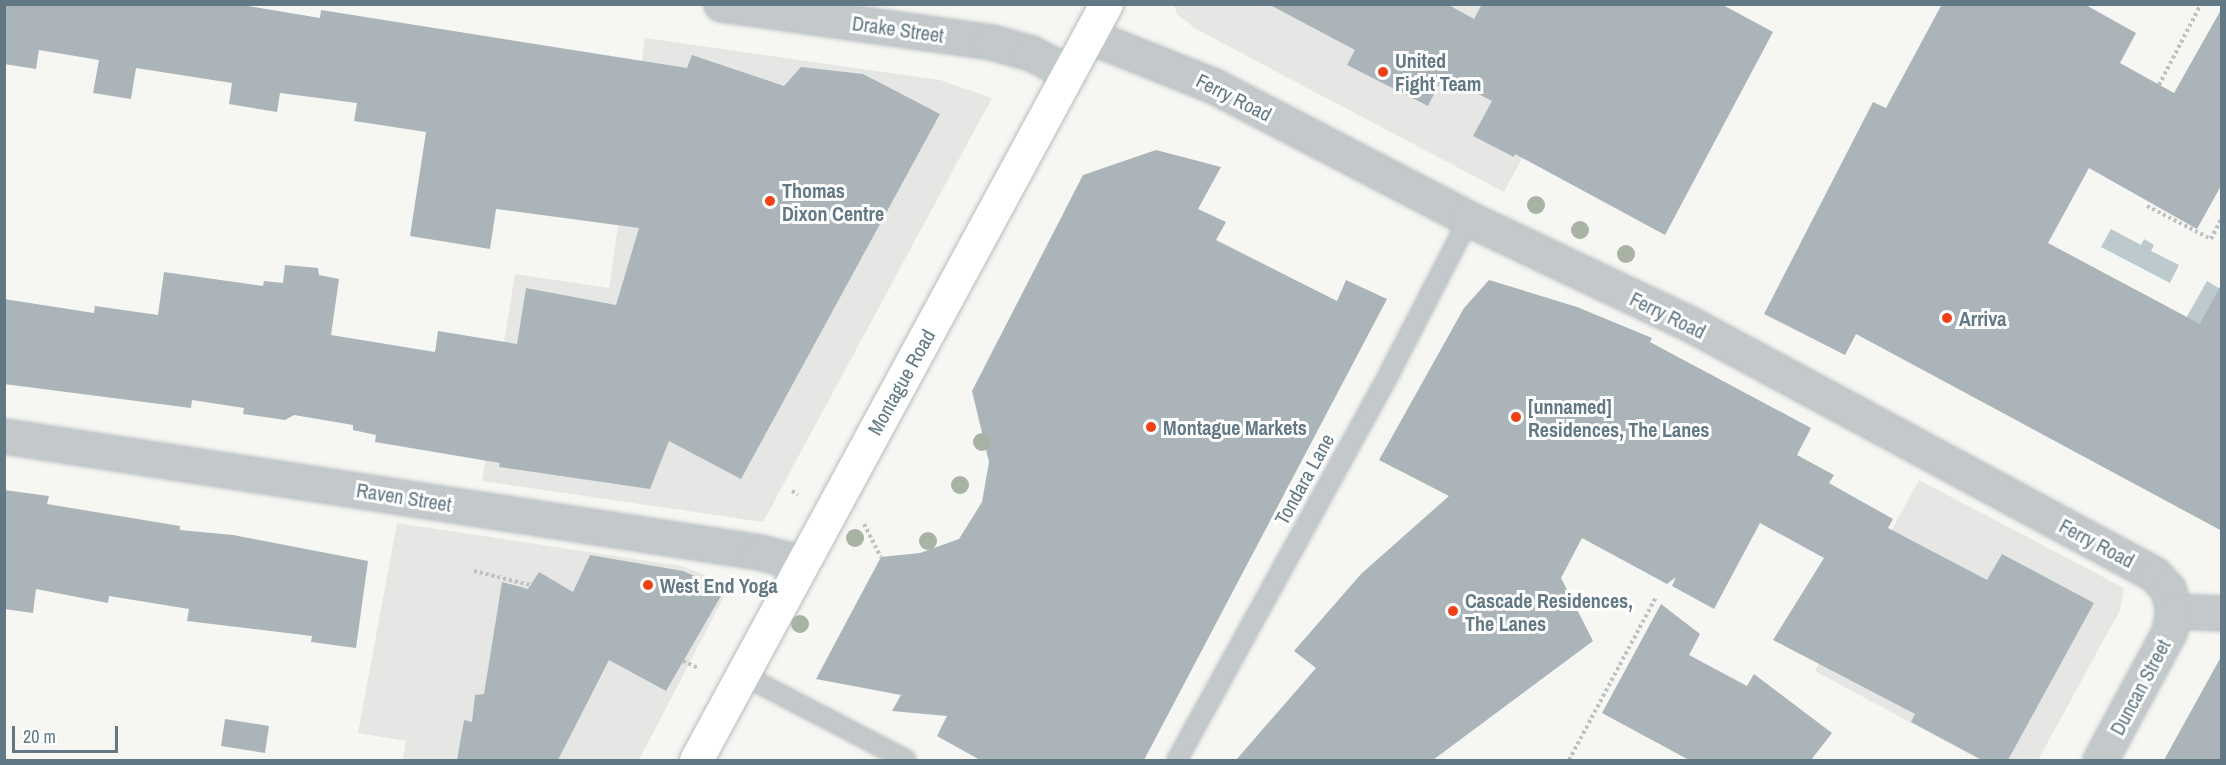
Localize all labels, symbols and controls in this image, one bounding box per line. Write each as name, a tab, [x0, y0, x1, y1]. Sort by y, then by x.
street label: Drake Street	[851, 11, 945, 47]
place label: United Fight Team	[1395, 48, 1481, 95]
marker: United Fight Team	[1376, 65, 1390, 79]
street label: Ferry Road	[1192, 68, 1276, 126]
place label: Thomas Dixon Centre	[782, 178, 884, 225]
marker: Thomas Dixon Centre	[763, 194, 777, 208]
street label: Ferry Road	[1626, 286, 1710, 344]
place label: Arriva	[1959, 306, 2006, 330]
marker: Arriva	[1940, 311, 1954, 325]
street label: Montague Road	[862, 325, 940, 439]
place label: [unnamed] Residences, The Lanes	[1528, 394, 1709, 441]
marker: [unnamed] Residences, The Lanes	[1509, 410, 1523, 424]
place label: Montague Markets	[1163, 415, 1307, 439]
marker: Montague Markets	[1144, 420, 1158, 434]
street label: Tondara Lane	[1269, 429, 1339, 529]
street label: Raven Street	[355, 478, 453, 516]
street label: Ferry Road	[2056, 513, 2138, 573]
place label: West End Yoga	[660, 573, 778, 597]
marker: West End Yoga	[641, 578, 655, 592]
place label: Cascade Residences, The Lanes	[1465, 588, 1633, 635]
marker: Cascade Residences, The Lanes	[1446, 604, 1460, 618]
street label: Duncan Street	[2105, 635, 2175, 739]
scale bar	[15, 714, 122, 752]
text: 20 m	[23, 724, 56, 749]

